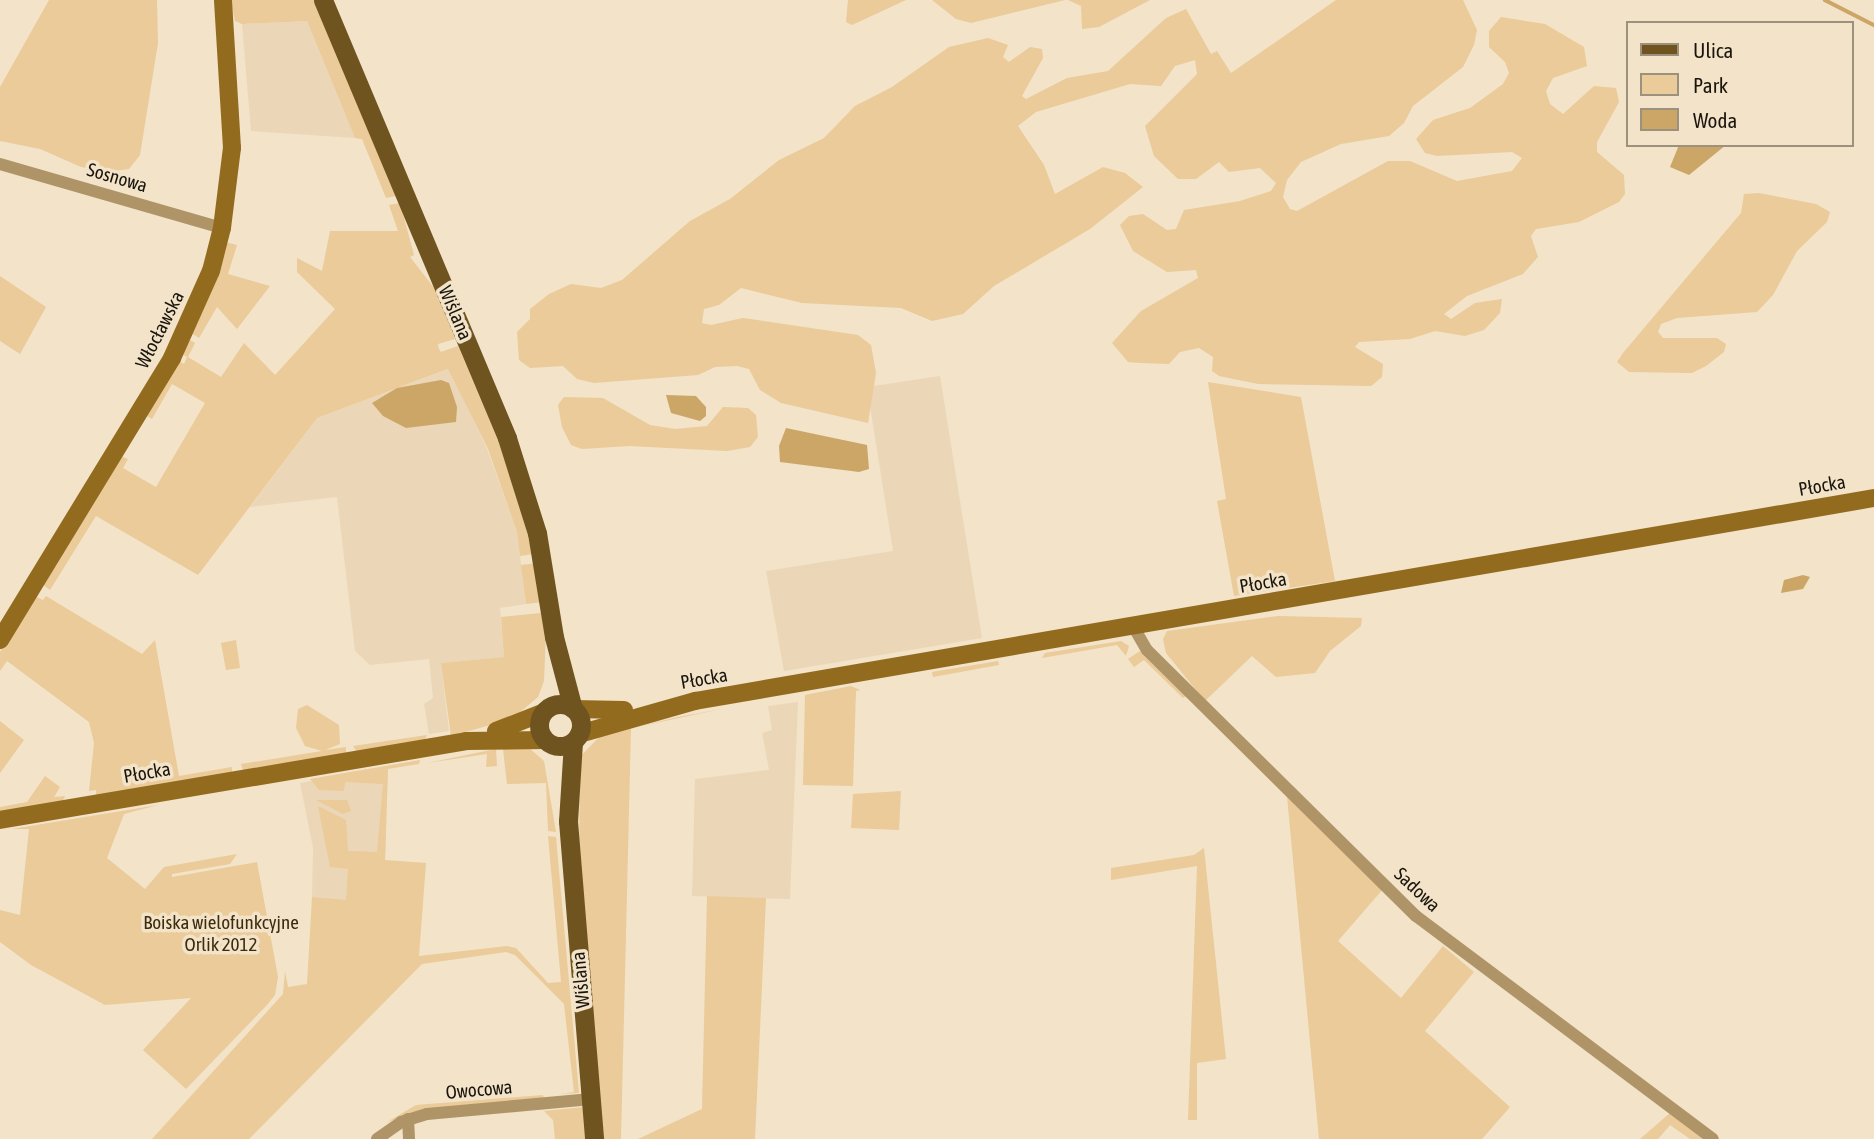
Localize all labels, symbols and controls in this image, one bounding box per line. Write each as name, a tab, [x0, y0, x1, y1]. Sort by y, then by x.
legend	[1626, 21, 1853, 147]
text: Ulica	[1693, 38, 1733, 62]
text: Park	[1693, 73, 1728, 97]
text: Woda	[1693, 108, 1737, 132]
street label: Sosnowa	[84, 159, 150, 197]
street label: Wiślana	[433, 282, 477, 344]
street label: Włocławska	[131, 288, 189, 372]
street label: Płocka	[1797, 471, 1847, 501]
street label: Płocka	[1238, 568, 1288, 598]
street label: Płocka	[679, 664, 729, 694]
street label: Płocka	[122, 758, 172, 788]
street label: Sadowa	[1389, 863, 1445, 917]
park label: Boiska wielofunkcyjne Orlik 2012	[143, 912, 299, 956]
street label: Wiślana	[567, 951, 595, 1009]
street label: Owocowa	[445, 1076, 513, 1104]

